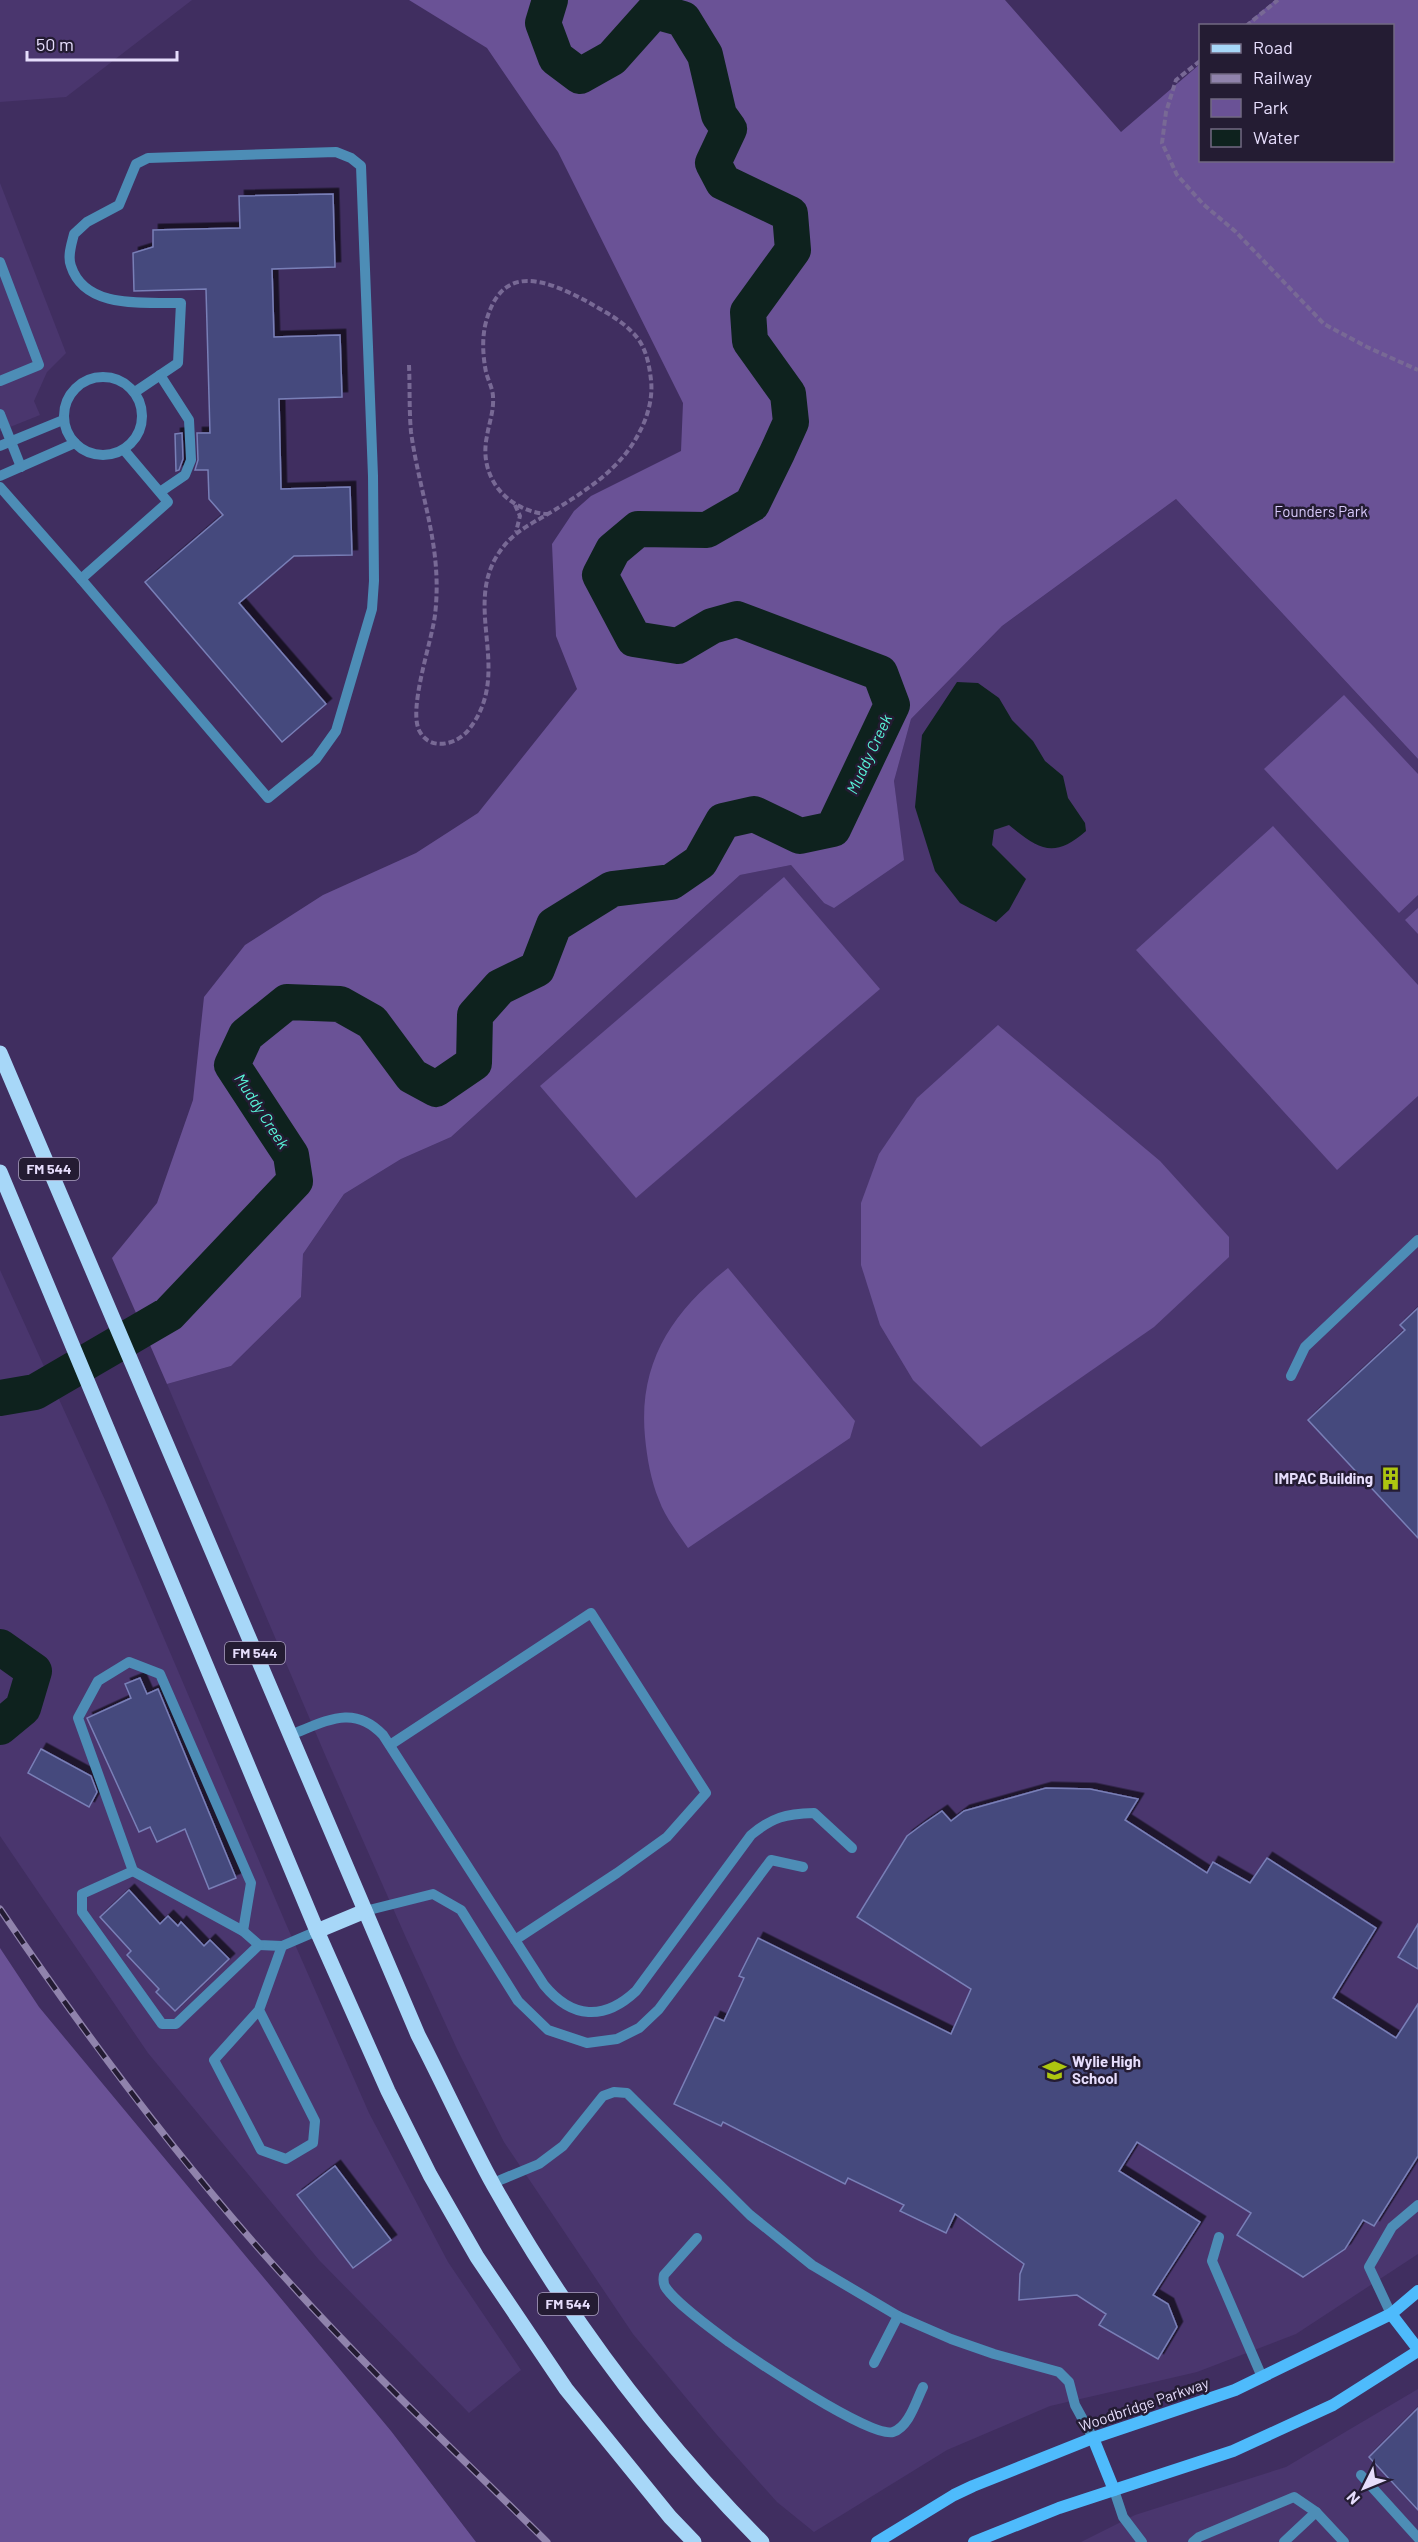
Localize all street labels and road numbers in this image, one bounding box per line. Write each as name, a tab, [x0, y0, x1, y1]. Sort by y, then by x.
road number: FM 544	[19, 1158, 79, 1180]
road number: FM 544	[225, 1642, 285, 1664]
road number: FM 544	[538, 2293, 598, 2315]
street label: Woodbridge Parkway	[1076, 2373, 1211, 2435]

